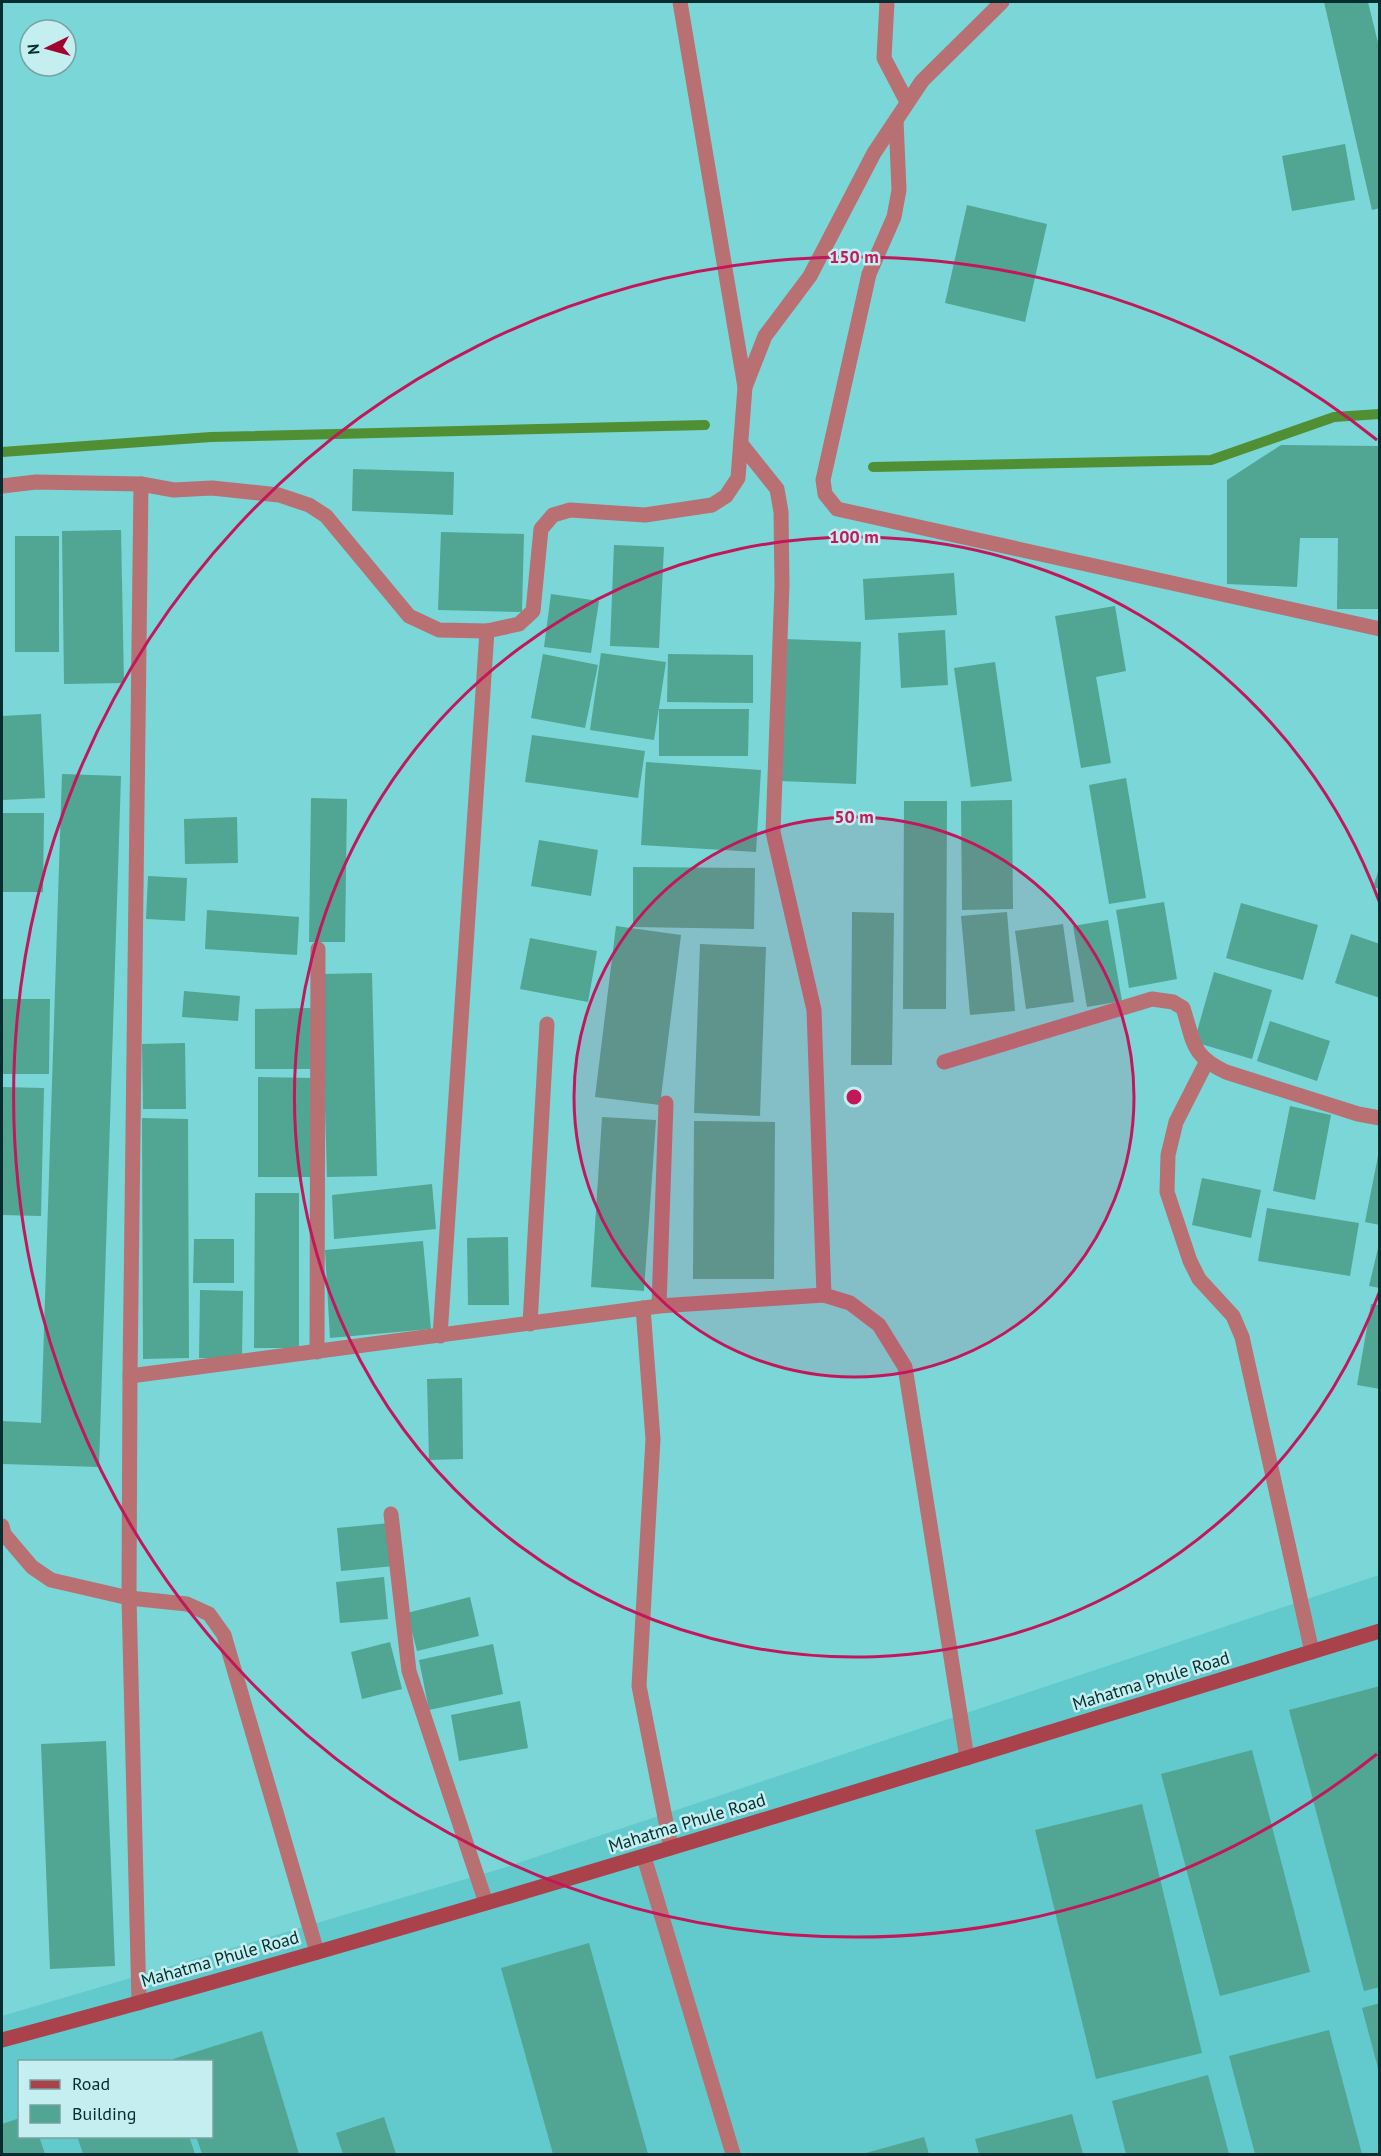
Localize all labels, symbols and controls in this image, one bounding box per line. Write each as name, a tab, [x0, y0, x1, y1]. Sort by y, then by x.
north arrow	[18, 18, 78, 78]
text: N	[23, 43, 43, 55]
text: 150 m	[829, 245, 879, 268]
text: 100 m	[829, 525, 879, 548]
text: 50 m	[834, 805, 874, 828]
centre of rings	[844, 1087, 864, 1107]
street label: Mahatma Phule Road	[1069, 1646, 1232, 1715]
street label: Mahatma Phule Road	[605, 1788, 768, 1857]
street label: Mahatma Phule Road	[138, 1925, 302, 1992]
legend	[18, 2060, 213, 2138]
text: Road	[72, 2072, 110, 2095]
text: Building	[72, 2102, 136, 2125]

